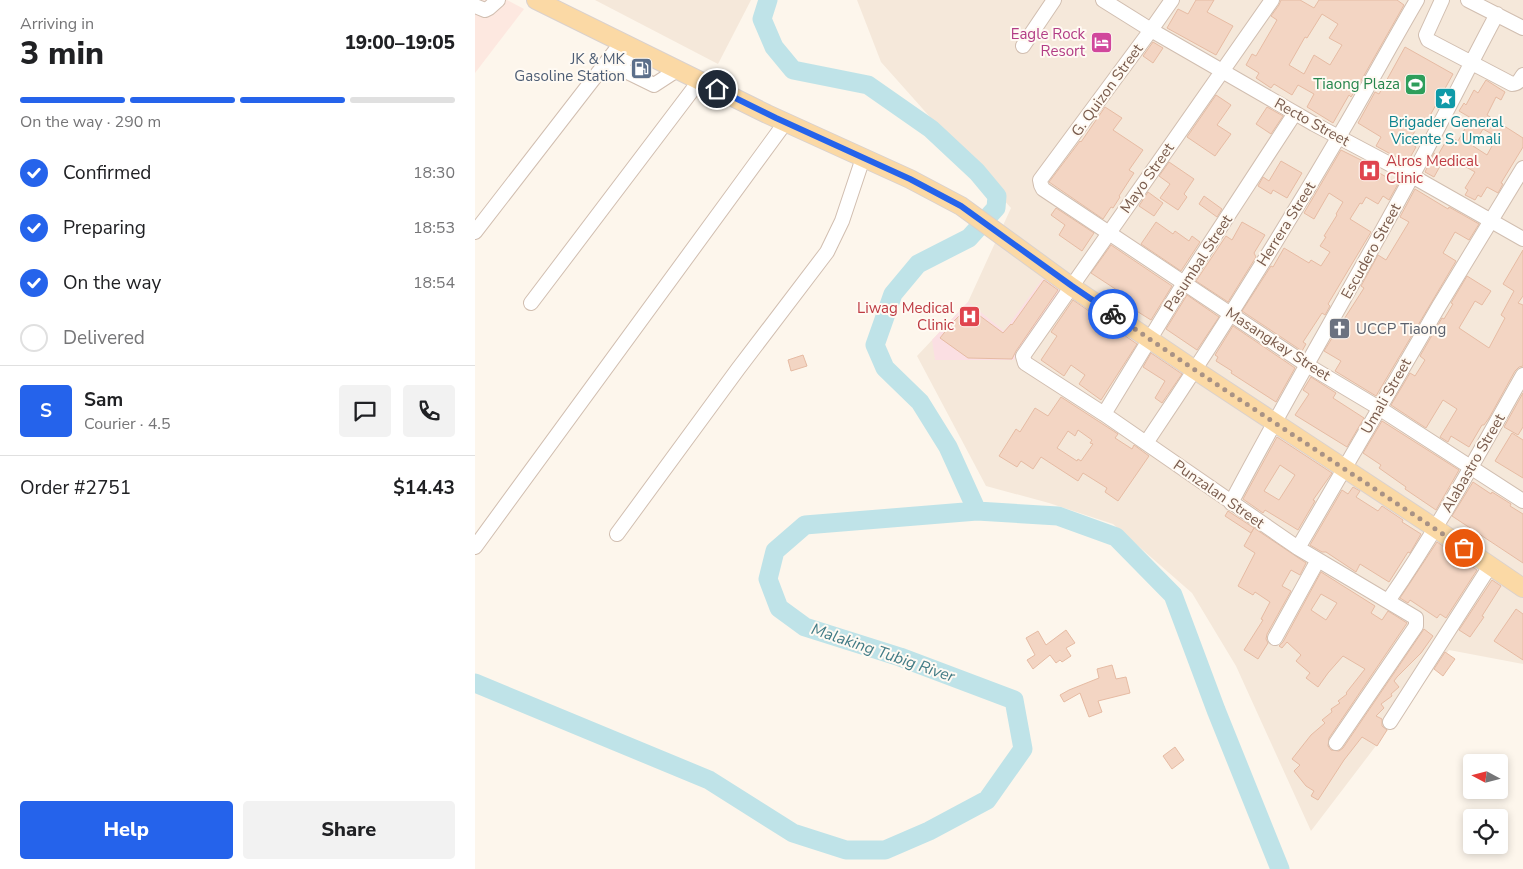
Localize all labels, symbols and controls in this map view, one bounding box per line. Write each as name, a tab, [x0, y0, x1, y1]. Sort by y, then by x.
text: Arriving in	[20, 13, 94, 35]
place label: Eagle Rock Resort	[1011, 24, 1086, 61]
text: 19:00–19:05	[344, 30, 455, 56]
hotel icon: Eagle Rock Resort	[1089, 31, 1113, 55]
text: 3 min	[20, 32, 104, 75]
street label: G. Quizon Street	[1067, 39, 1148, 140]
place label: JK & MK Gasoline Station	[514, 49, 626, 86]
fuel station icon: JK & MK Gasoline Station	[629, 56, 653, 80]
pin	[696, 68, 738, 110]
sports icon: Tiaong Plaza	[1404, 72, 1428, 96]
place label: Tiaong Plaza	[1313, 74, 1400, 94]
icon: home	[703, 75, 731, 103]
place icon: Brigader General Vicente S. Umali	[1434, 87, 1458, 111]
street label: Recto Street	[1271, 93, 1354, 151]
text: On the way · 290 m	[20, 111, 161, 133]
place label: Brigader General Vicente S. Umali	[1389, 112, 1504, 149]
street label: Mayo Street	[1115, 138, 1179, 217]
place label: Alros Medical Clinic	[1386, 151, 1479, 188]
hospital icon: Alros Medical Clinic	[1358, 158, 1382, 182]
icon: check	[20, 159, 48, 187]
text: Confirmed	[63, 160, 151, 186]
text: 18:30	[413, 162, 455, 184]
street label: Herrera Street	[1252, 177, 1320, 270]
street label: Escudero Street	[1336, 199, 1406, 302]
street label: Pasumbal Street	[1159, 210, 1237, 315]
icon: check	[20, 214, 48, 242]
text: Preparing	[63, 215, 146, 241]
text: 18:53	[413, 217, 455, 239]
icon: check	[20, 269, 48, 297]
text: On the way	[63, 270, 161, 296]
text: 18:54	[413, 272, 455, 294]
courier	[1088, 289, 1138, 339]
place label: Liwag Medical Clinic	[857, 298, 955, 335]
icon: bike	[1099, 300, 1127, 328]
street label: Masangkay Street	[1222, 303, 1335, 386]
hospital icon: Liwag Medical Clinic	[958, 305, 982, 329]
church icon: UCCP Tiaong	[1328, 317, 1352, 341]
place label: UCCP Tiaong	[1356, 319, 1446, 339]
text: Delivered	[63, 325, 145, 351]
street label: Umali Street	[1356, 354, 1416, 438]
button: chat	[339, 385, 391, 437]
button: phone	[403, 385, 455, 437]
text: Sam	[84, 387, 123, 413]
text: S	[40, 398, 52, 424]
street label: Alabastro Street	[1437, 409, 1510, 516]
text: Courier · 4.5	[84, 413, 170, 435]
street label: Punzalan Street	[1169, 455, 1269, 533]
text: Order #2751	[20, 475, 131, 501]
text: $14.43	[393, 475, 455, 501]
pin	[1443, 527, 1485, 569]
icon: bag	[1450, 534, 1478, 562]
water label: Malaking Tubig River	[808, 618, 959, 688]
north arrow	[1463, 754, 1507, 799]
map controls	[1463, 754, 1508, 854]
button: Help	[20, 801, 233, 859]
button: Share	[243, 801, 455, 859]
button: locate	[1463, 809, 1508, 854]

